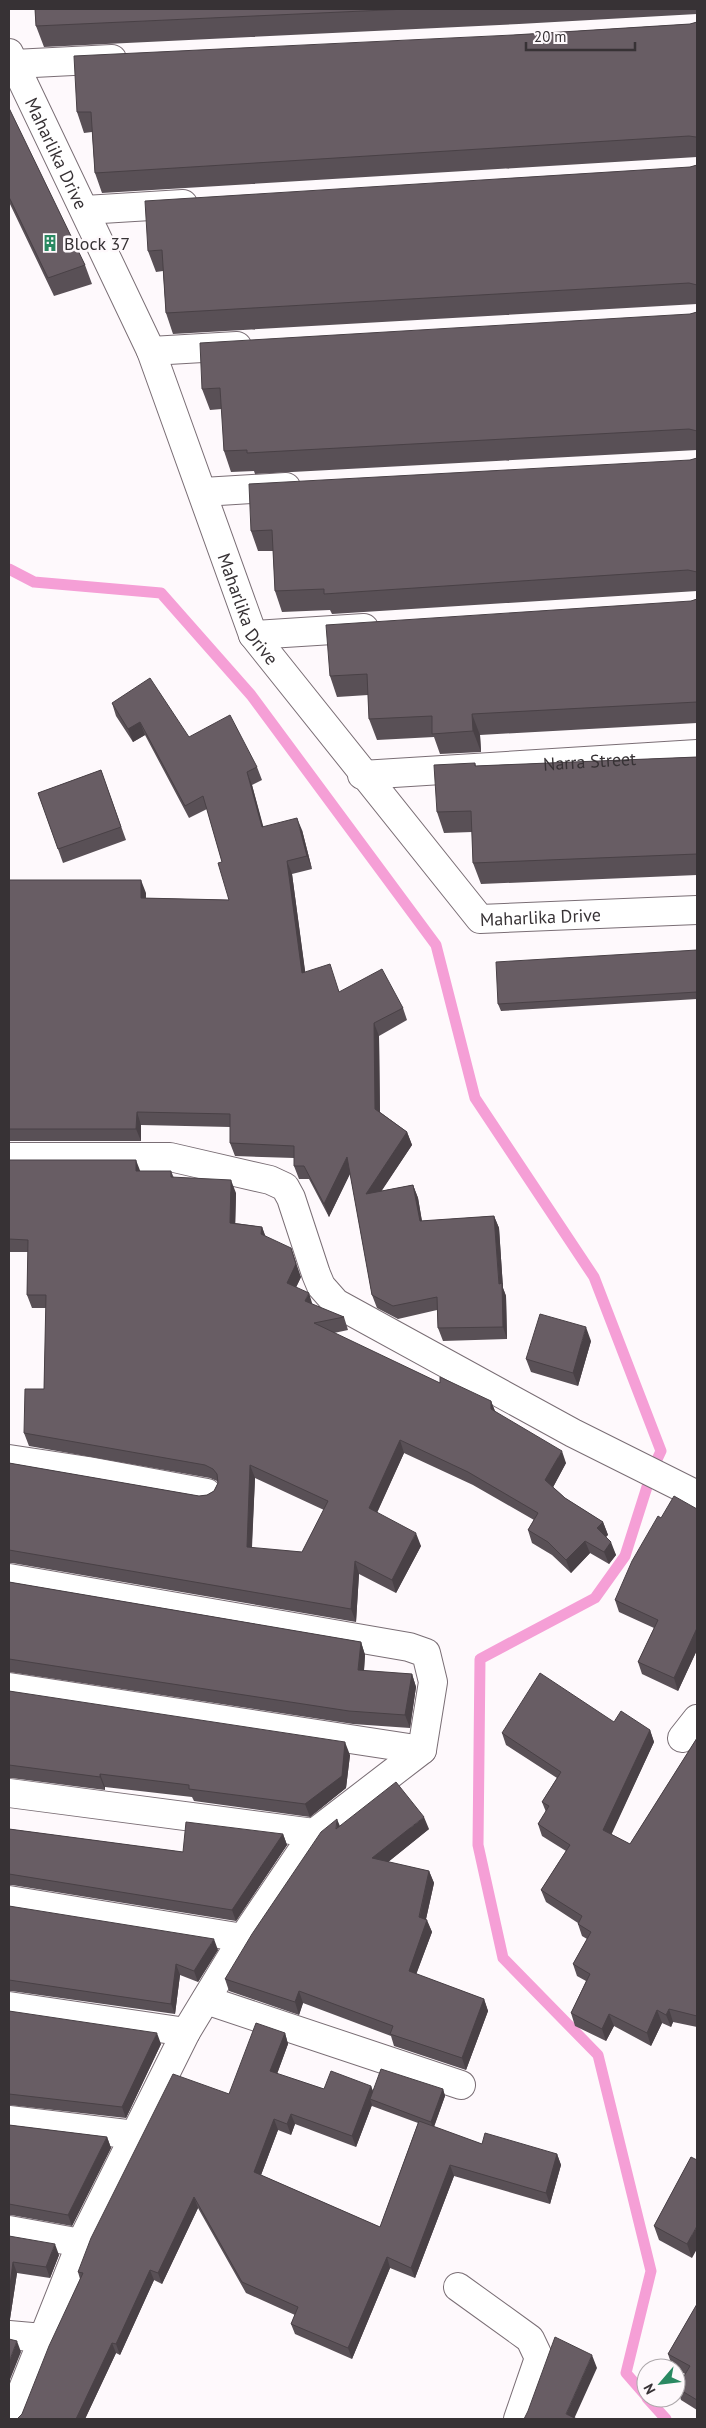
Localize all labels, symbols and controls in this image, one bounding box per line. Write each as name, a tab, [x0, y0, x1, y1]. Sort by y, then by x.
scale bar	[526, 20, 635, 52]
text: 20 m	[534, 27, 567, 46]
street label: Maharlika Drive	[20, 94, 93, 213]
place label: Block 37	[64, 232, 130, 255]
building icon: Block 37	[40, 233, 60, 253]
street label: Maharlika Drive	[213, 550, 284, 669]
street label: Narra Street	[542, 746, 637, 775]
street label: Maharlika Drive	[480, 902, 601, 930]
north arrow	[636, 2358, 686, 2408]
text: N	[639, 2381, 660, 2397]

